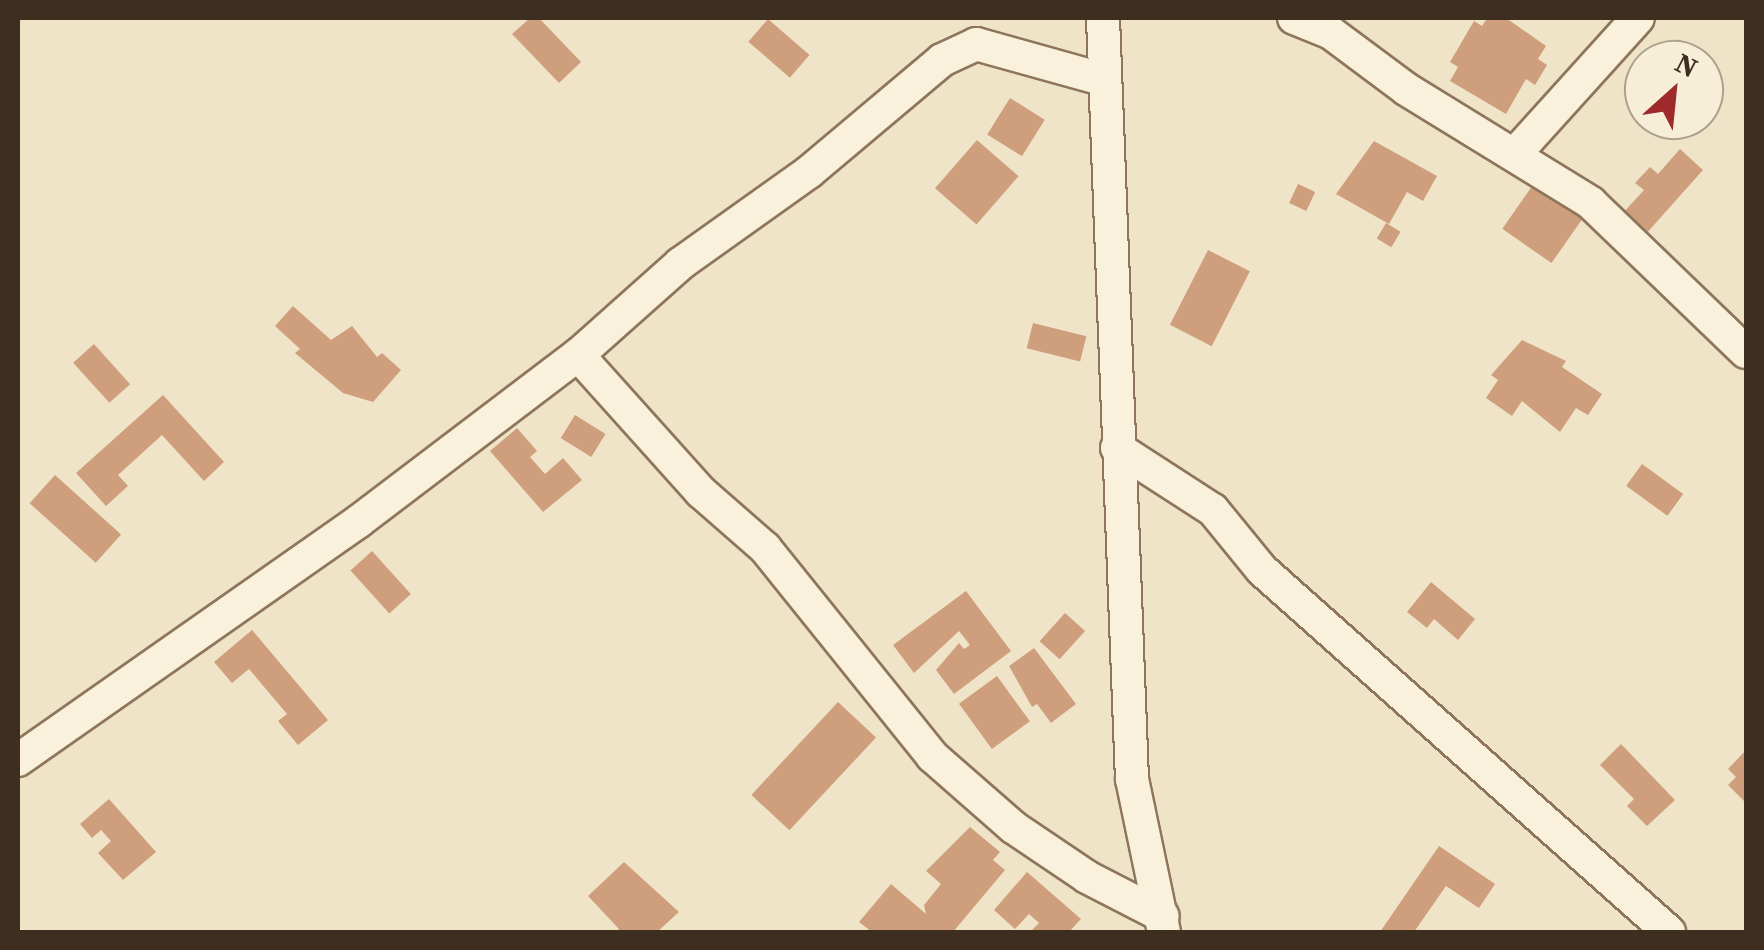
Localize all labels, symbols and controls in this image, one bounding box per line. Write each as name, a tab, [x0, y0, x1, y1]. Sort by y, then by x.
north arrow	[1624, 40, 1724, 140]
text: N	[1669, 43, 1704, 87]

